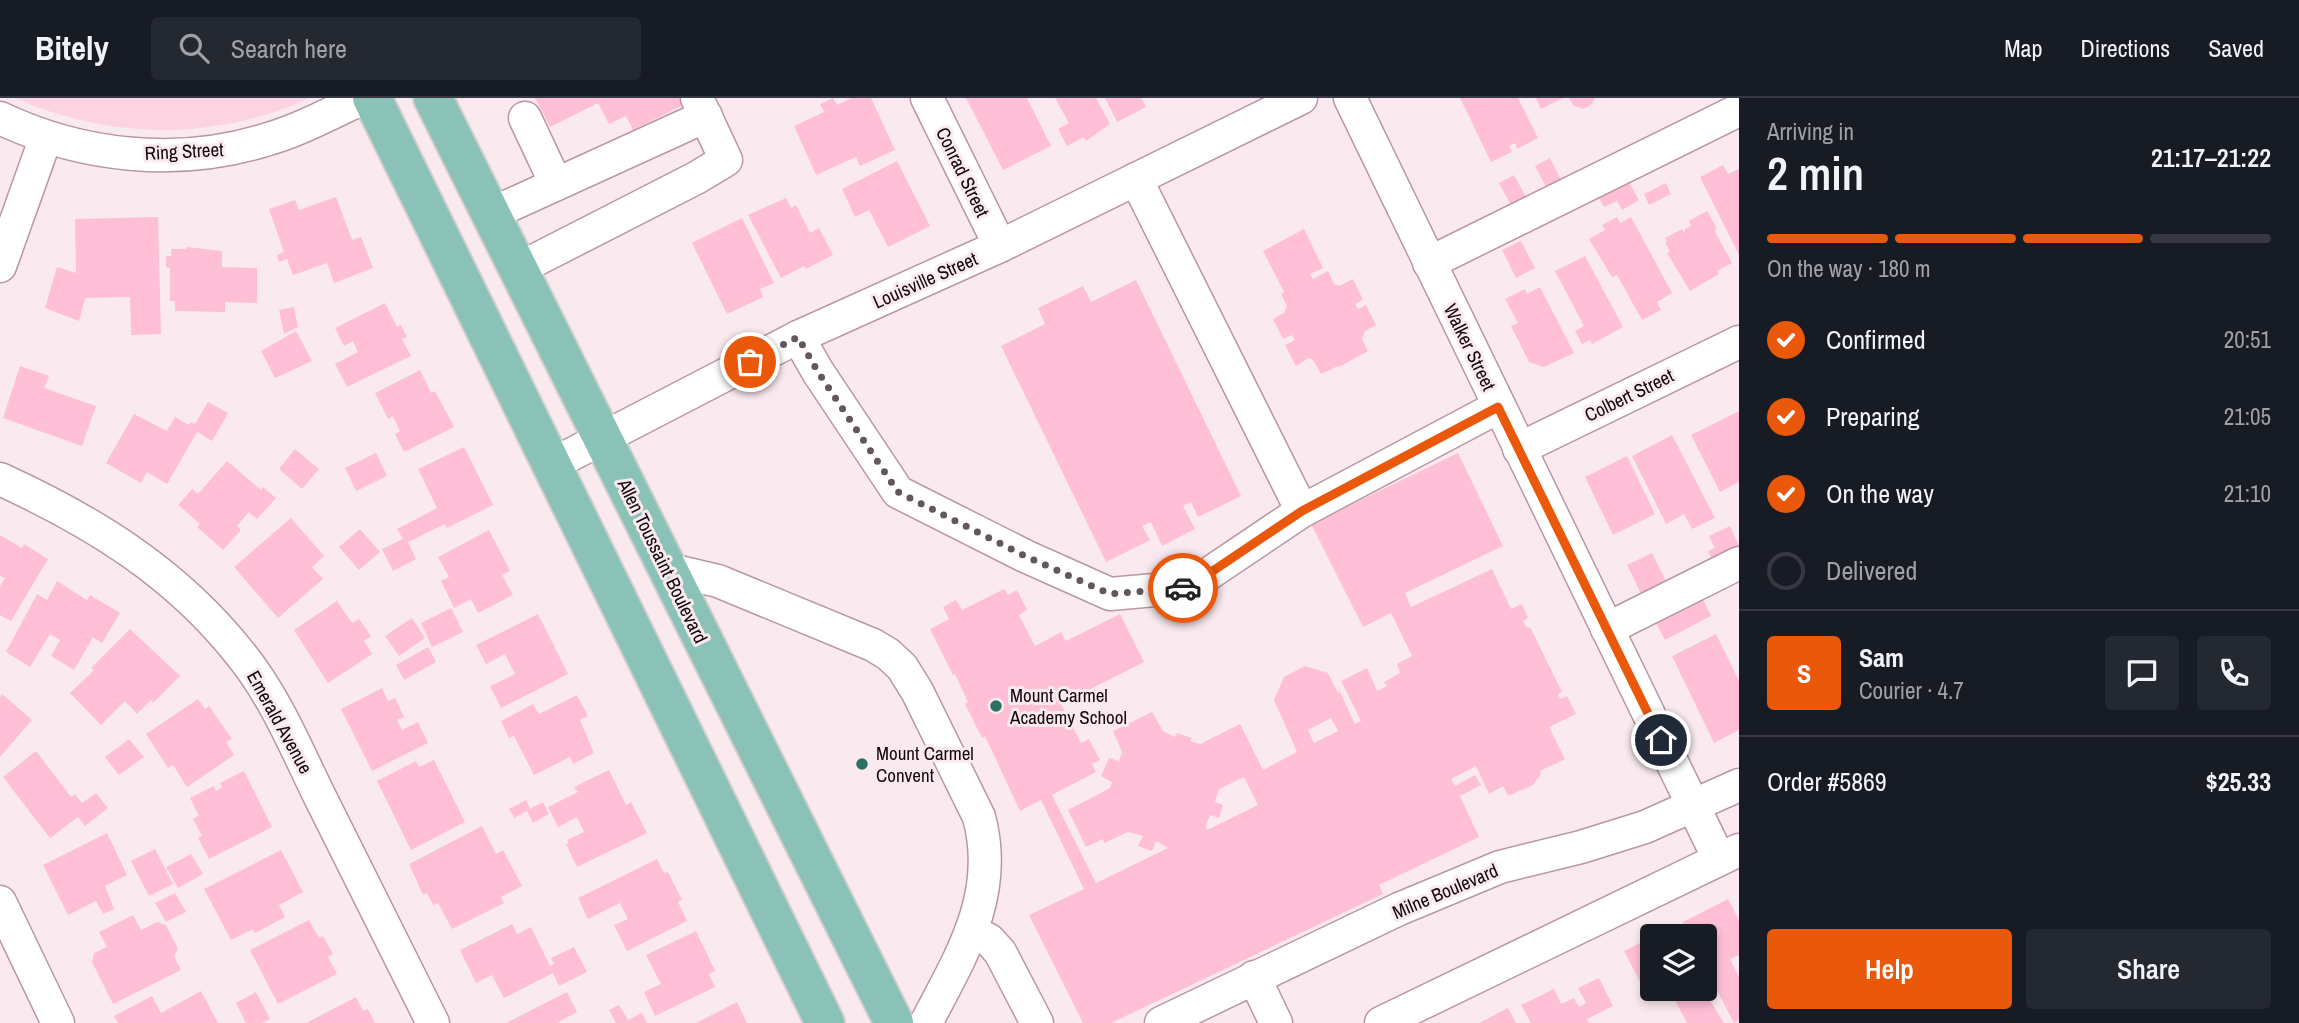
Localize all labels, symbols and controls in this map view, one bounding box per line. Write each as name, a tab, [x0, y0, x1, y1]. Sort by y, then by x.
search box	[151, 17, 641, 80]
text: Bitely	[35, 26, 109, 70]
icon: search	[175, 29, 213, 67]
text: Search here	[231, 31, 347, 66]
text: Map	[2004, 32, 2042, 64]
text: Directions	[2080, 32, 2170, 64]
text: Saved	[2208, 32, 2264, 64]
text: Arriving in	[1767, 116, 1854, 147]
street label: Conrad Street	[930, 123, 996, 222]
street label: Ring Street	[144, 136, 225, 166]
text: 21:17–21:22	[2151, 140, 2271, 175]
text: 2 min	[1767, 142, 1864, 204]
street label: Louisville Street	[869, 245, 982, 315]
text: On the way · 180 m	[1767, 253, 1931, 284]
street label: Walker Street	[1438, 299, 1503, 395]
icon: check	[1767, 321, 1805, 359]
text: Confirmed	[1826, 322, 1926, 357]
text: 20:51	[2224, 324, 2271, 355]
pin	[720, 332, 780, 392]
icon: bag	[731, 343, 769, 381]
street label: Colbert Street	[1580, 362, 1678, 428]
icon: check	[1767, 398, 1805, 436]
text: Preparing	[1826, 399, 1920, 434]
text: 21:05	[2224, 401, 2271, 432]
street label: Allen Toussaint Boulevard	[611, 474, 714, 648]
icon: check	[1767, 475, 1805, 513]
text: On the way	[1826, 476, 1934, 511]
text: 21:10	[2224, 478, 2271, 509]
courier	[1148, 553, 1218, 623]
text: Delivered	[1826, 553, 1917, 588]
icon: car	[1164, 569, 1202, 607]
button: chat	[2105, 636, 2179, 710]
button: phone	[2197, 636, 2271, 710]
text: Sam	[1859, 640, 1904, 675]
text: S	[1797, 656, 1811, 691]
street label: Emerald Avenue	[241, 666, 319, 778]
text: Courier · 4.7	[1859, 675, 1964, 706]
place label: Mount Carmel Academy School	[1009, 682, 1127, 730]
marker: Mount Carmel Academy School	[988, 698, 1004, 714]
pin	[1631, 710, 1691, 770]
icon: home	[1642, 721, 1680, 759]
place label: Mount Carmel Convent	[876, 740, 974, 788]
marker: Mount Carmel Convent	[854, 756, 870, 772]
text: Order #5869	[1767, 764, 1887, 799]
text: $25.33	[2206, 764, 2271, 799]
street label: Milne Boulevard	[1388, 857, 1502, 925]
map controls	[1640, 924, 1717, 1001]
button: layers	[1640, 924, 1717, 1001]
button: Help	[1767, 929, 2012, 1009]
button: Share	[2026, 929, 2271, 1009]

